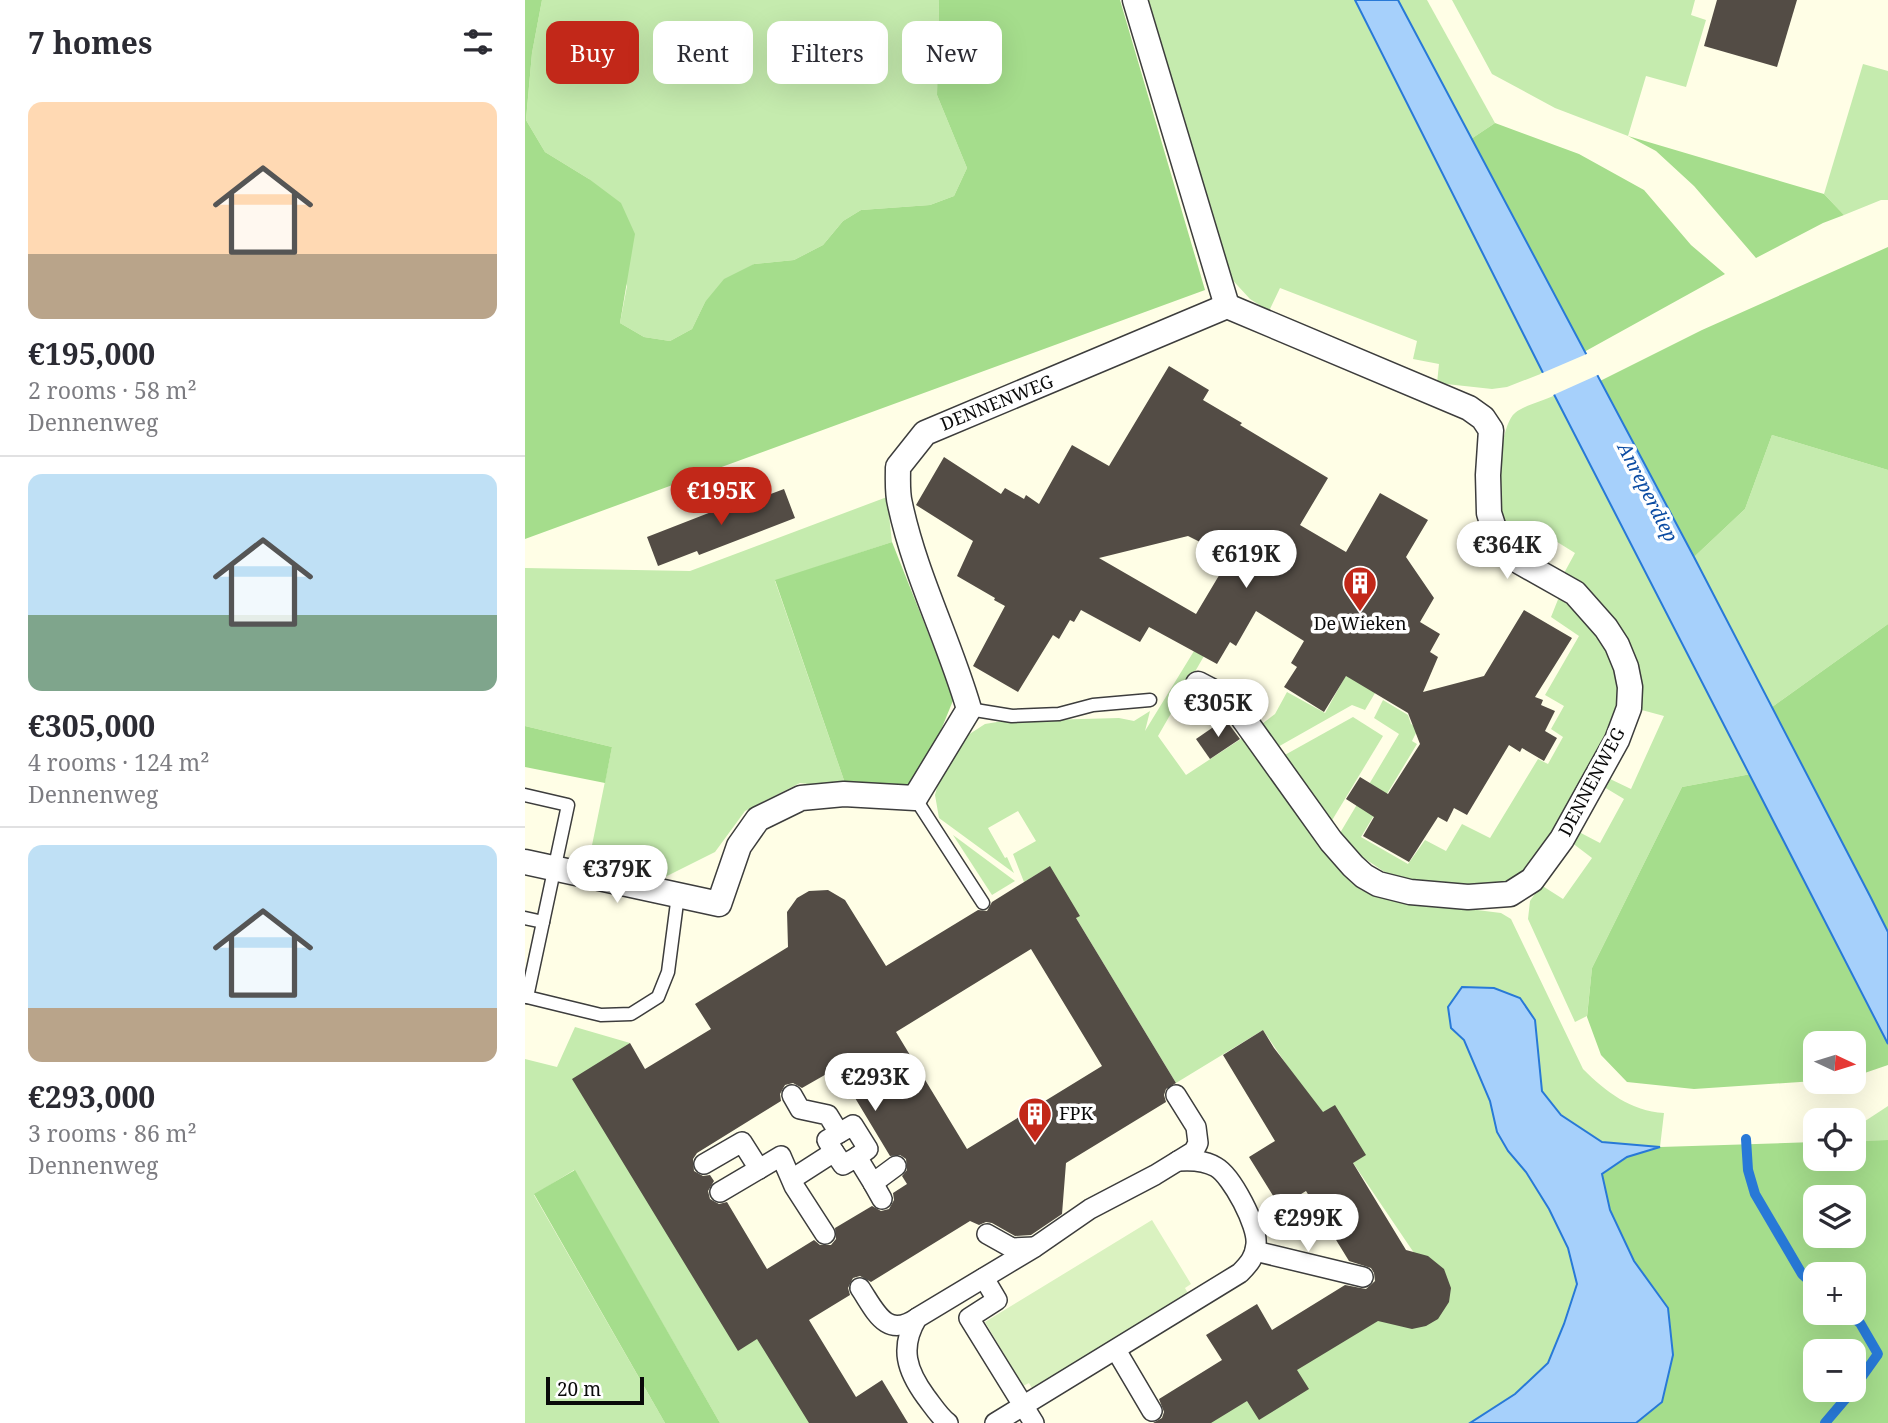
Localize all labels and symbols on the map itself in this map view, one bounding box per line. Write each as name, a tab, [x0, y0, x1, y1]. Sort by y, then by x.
street label: DENNENWEG	[937, 368, 1057, 436]
water label: Anreperdiep	[1611, 436, 1684, 546]
pin: €195K	[672, 468, 770, 527]
pin: €364K	[1458, 522, 1556, 581]
pin: €619K	[1197, 530, 1295, 590]
building icon: De Wieken	[1341, 564, 1379, 613]
place label: De Wieken	[1313, 611, 1407, 635]
pin: €305K	[1169, 680, 1267, 739]
street label: DENNENWEG	[1552, 723, 1630, 840]
pin: €379K	[568, 846, 666, 905]
north arrow	[1803, 1031, 1865, 1094]
pin: €293K	[826, 1054, 924, 1113]
building icon: FPK	[1016, 1095, 1054, 1144]
place label: FPK	[1059, 1101, 1093, 1125]
pin: €299K	[1259, 1194, 1357, 1254]
scale bar	[546, 1374, 644, 1406]

